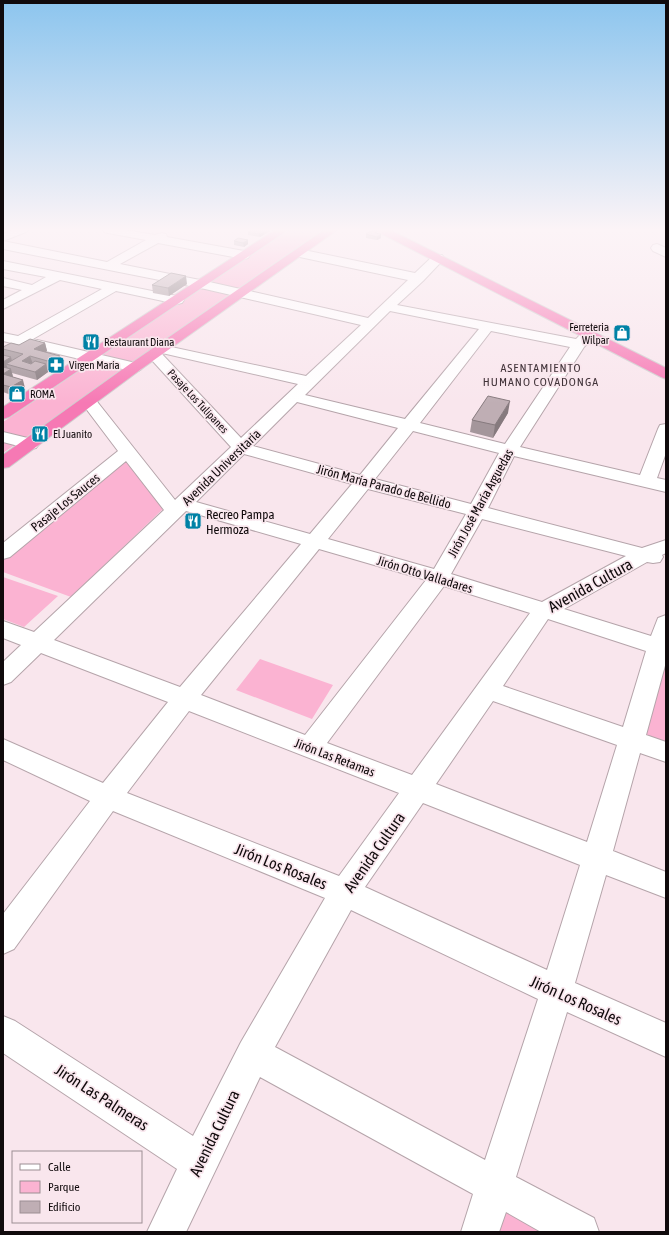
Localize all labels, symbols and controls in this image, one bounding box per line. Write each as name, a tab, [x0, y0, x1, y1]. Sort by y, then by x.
place label: Ferreteria Wilpar	[569, 321, 610, 346]
shop icon: Ferreteria Wilpar	[612, 323, 632, 343]
restaurant icon: Restaurant Diana	[81, 332, 101, 352]
place label: Restaurant Diana	[104, 336, 174, 348]
pharmacy icon: Virgen María	[46, 355, 66, 375]
place label: Virgen María	[69, 359, 120, 371]
district label: ASENTAMIENTO HUMANO COVADONGA	[483, 361, 599, 389]
street label: Pasaje Los Tulipanes	[165, 367, 231, 435]
shop icon: ROMA	[7, 384, 27, 404]
place label: ROMA	[30, 388, 55, 400]
restaurant icon: El Juanito	[30, 424, 50, 444]
street label: Avenida Universitaria	[179, 426, 264, 509]
place label: El Juanito	[53, 428, 92, 440]
street label: Jirón José María Arguedas	[444, 446, 517, 560]
street label: Jirón María Parado de Bellido	[315, 461, 453, 512]
street label: Pasaje Los Sauces	[28, 470, 103, 535]
place label: Recreo Pampa Hermoza	[206, 507, 274, 537]
restaurant icon: Recreo Pampa Hermoza	[183, 511, 203, 531]
street label: Jirón Otto Valladares	[375, 553, 475, 596]
street label: Avenida Cultura	[545, 554, 635, 616]
street label: Jirón Las Retamas	[293, 735, 377, 780]
street label: Avenida Cultura	[340, 809, 408, 895]
street label: Jirón Los Rosales	[232, 839, 330, 893]
street label: Jirón Los Rosales	[528, 972, 625, 1028]
street label: Jirón Las Palmeras	[52, 1060, 152, 1134]
street label: Avenida Cultura	[185, 1087, 243, 1179]
legend	[12, 1151, 142, 1223]
text: Calle	[48, 1160, 71, 1174]
text: Parque	[48, 1180, 80, 1194]
text: Edificio	[48, 1200, 81, 1214]

